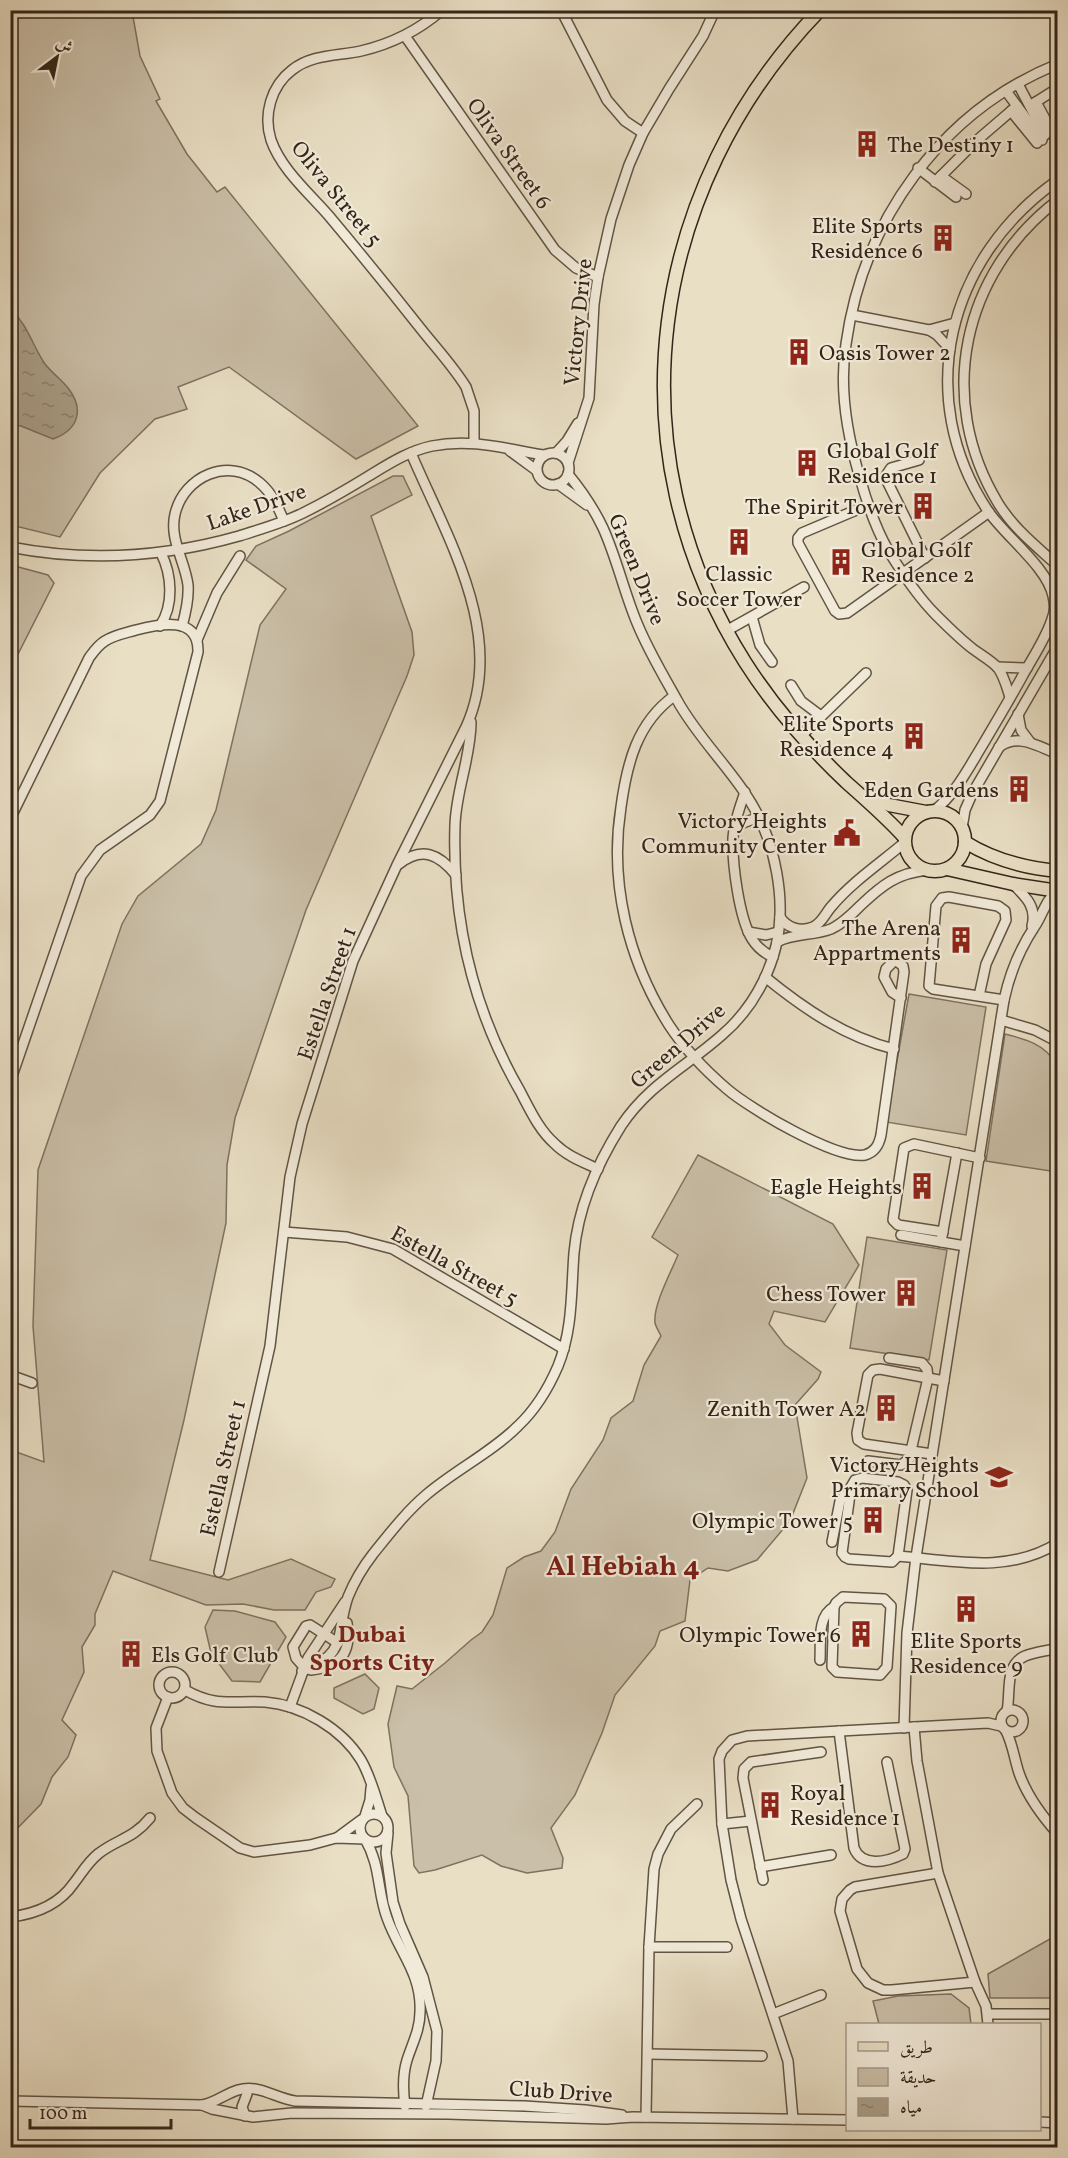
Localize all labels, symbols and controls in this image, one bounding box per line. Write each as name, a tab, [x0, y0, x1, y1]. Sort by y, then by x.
north arrow	[27, 27, 87, 87]
text: ش	[51, 32, 76, 60]
street label: Oliva Street 6	[458, 93, 558, 216]
building icon: The Destiny 1	[852, 129, 882, 159]
place label: The Destiny 1	[887, 131, 1014, 162]
street label: Oliva Street 5	[282, 135, 388, 254]
place label: Elite Sports Residence 6	[810, 212, 923, 268]
building icon: Elite Sports Residence 6	[928, 223, 958, 253]
street label: Victory Drive	[557, 257, 602, 388]
building icon: Oasis Tower 2	[784, 337, 814, 367]
place label: Oasis Tower 2	[819, 339, 951, 370]
place label: Global Golf Residence 1	[827, 437, 939, 493]
building icon: Global Golf Residence 1	[792, 448, 822, 478]
street label: Lake Drive	[203, 477, 311, 540]
building icon: The Spirit Tower	[908, 491, 938, 521]
place label: The Spirit Tower	[745, 493, 903, 524]
street label: Green Drive	[599, 510, 672, 630]
building icon: Classic Soccer Tower	[724, 527, 754, 557]
place label: Global Golf Residence 2	[861, 536, 975, 592]
building icon: Global Golf Residence 2	[826, 547, 856, 577]
place label: Classic Soccer Tower	[676, 560, 802, 616]
place label: Elite Sports Residence 4	[779, 710, 894, 766]
building icon: Elite Sports Residence 4	[899, 721, 929, 751]
building icon: Eden Gardens	[1004, 774, 1034, 804]
place label: Eden Gardens	[864, 776, 999, 807]
place label: Victory Heights Community Center	[641, 807, 827, 863]
public building icon: Victory Heights Community Center	[832, 818, 862, 848]
place label: The Arena Appartments	[813, 914, 941, 970]
street label: Estella Street 1	[291, 923, 366, 1065]
building icon: The Arena Appartments	[946, 925, 976, 955]
street label: Green Drive	[624, 997, 733, 1097]
building icon: Eagle Heights	[907, 1171, 937, 1201]
place label: Eagle Heights	[770, 1173, 902, 1204]
street label: Estella Street 5	[384, 1219, 523, 1315]
building icon: Chess Tower	[891, 1278, 921, 1308]
place label: Chess Tower	[766, 1280, 886, 1311]
building icon: Zenith Tower A2	[871, 1393, 901, 1423]
place label: Zenith Tower A2	[706, 1395, 866, 1426]
street label: Estella Street 1	[194, 1397, 255, 1540]
place label: Victory Heights Primary School	[829, 1451, 979, 1507]
school or university icon: Victory Heights Primary School	[984, 1462, 1014, 1492]
building icon: Olympic Tower 5	[858, 1505, 888, 1535]
place label: Olympic Tower 5	[692, 1507, 853, 1538]
district label: Al Hebiah 4	[546, 1548, 700, 1587]
building icon: Elite Sports Residence 9	[951, 1594, 981, 1624]
district label: Dubai Sports City	[310, 1619, 435, 1681]
building icon: Olympic Tower 6	[846, 1619, 876, 1649]
place label: Olympic Tower 6	[679, 1621, 841, 1652]
place label: Elite Sports Residence 9	[909, 1627, 1023, 1683]
building icon: Els Golf Club	[116, 1639, 146, 1669]
place label: Els Golf Club	[151, 1641, 278, 1672]
place label: Royal Residence 1	[790, 1779, 900, 1835]
building icon: Royal Residence 1	[755, 1790, 785, 1820]
legend	[846, 2023, 1041, 2131]
text: طريق	[900, 2036, 933, 2061]
text: حديقة	[900, 2066, 936, 2091]
street label: Club Drive	[508, 2074, 614, 2113]
scale bar	[30, 2092, 171, 2130]
text: مياه	[900, 2096, 922, 2121]
text: 100 m	[39, 2102, 88, 2127]

